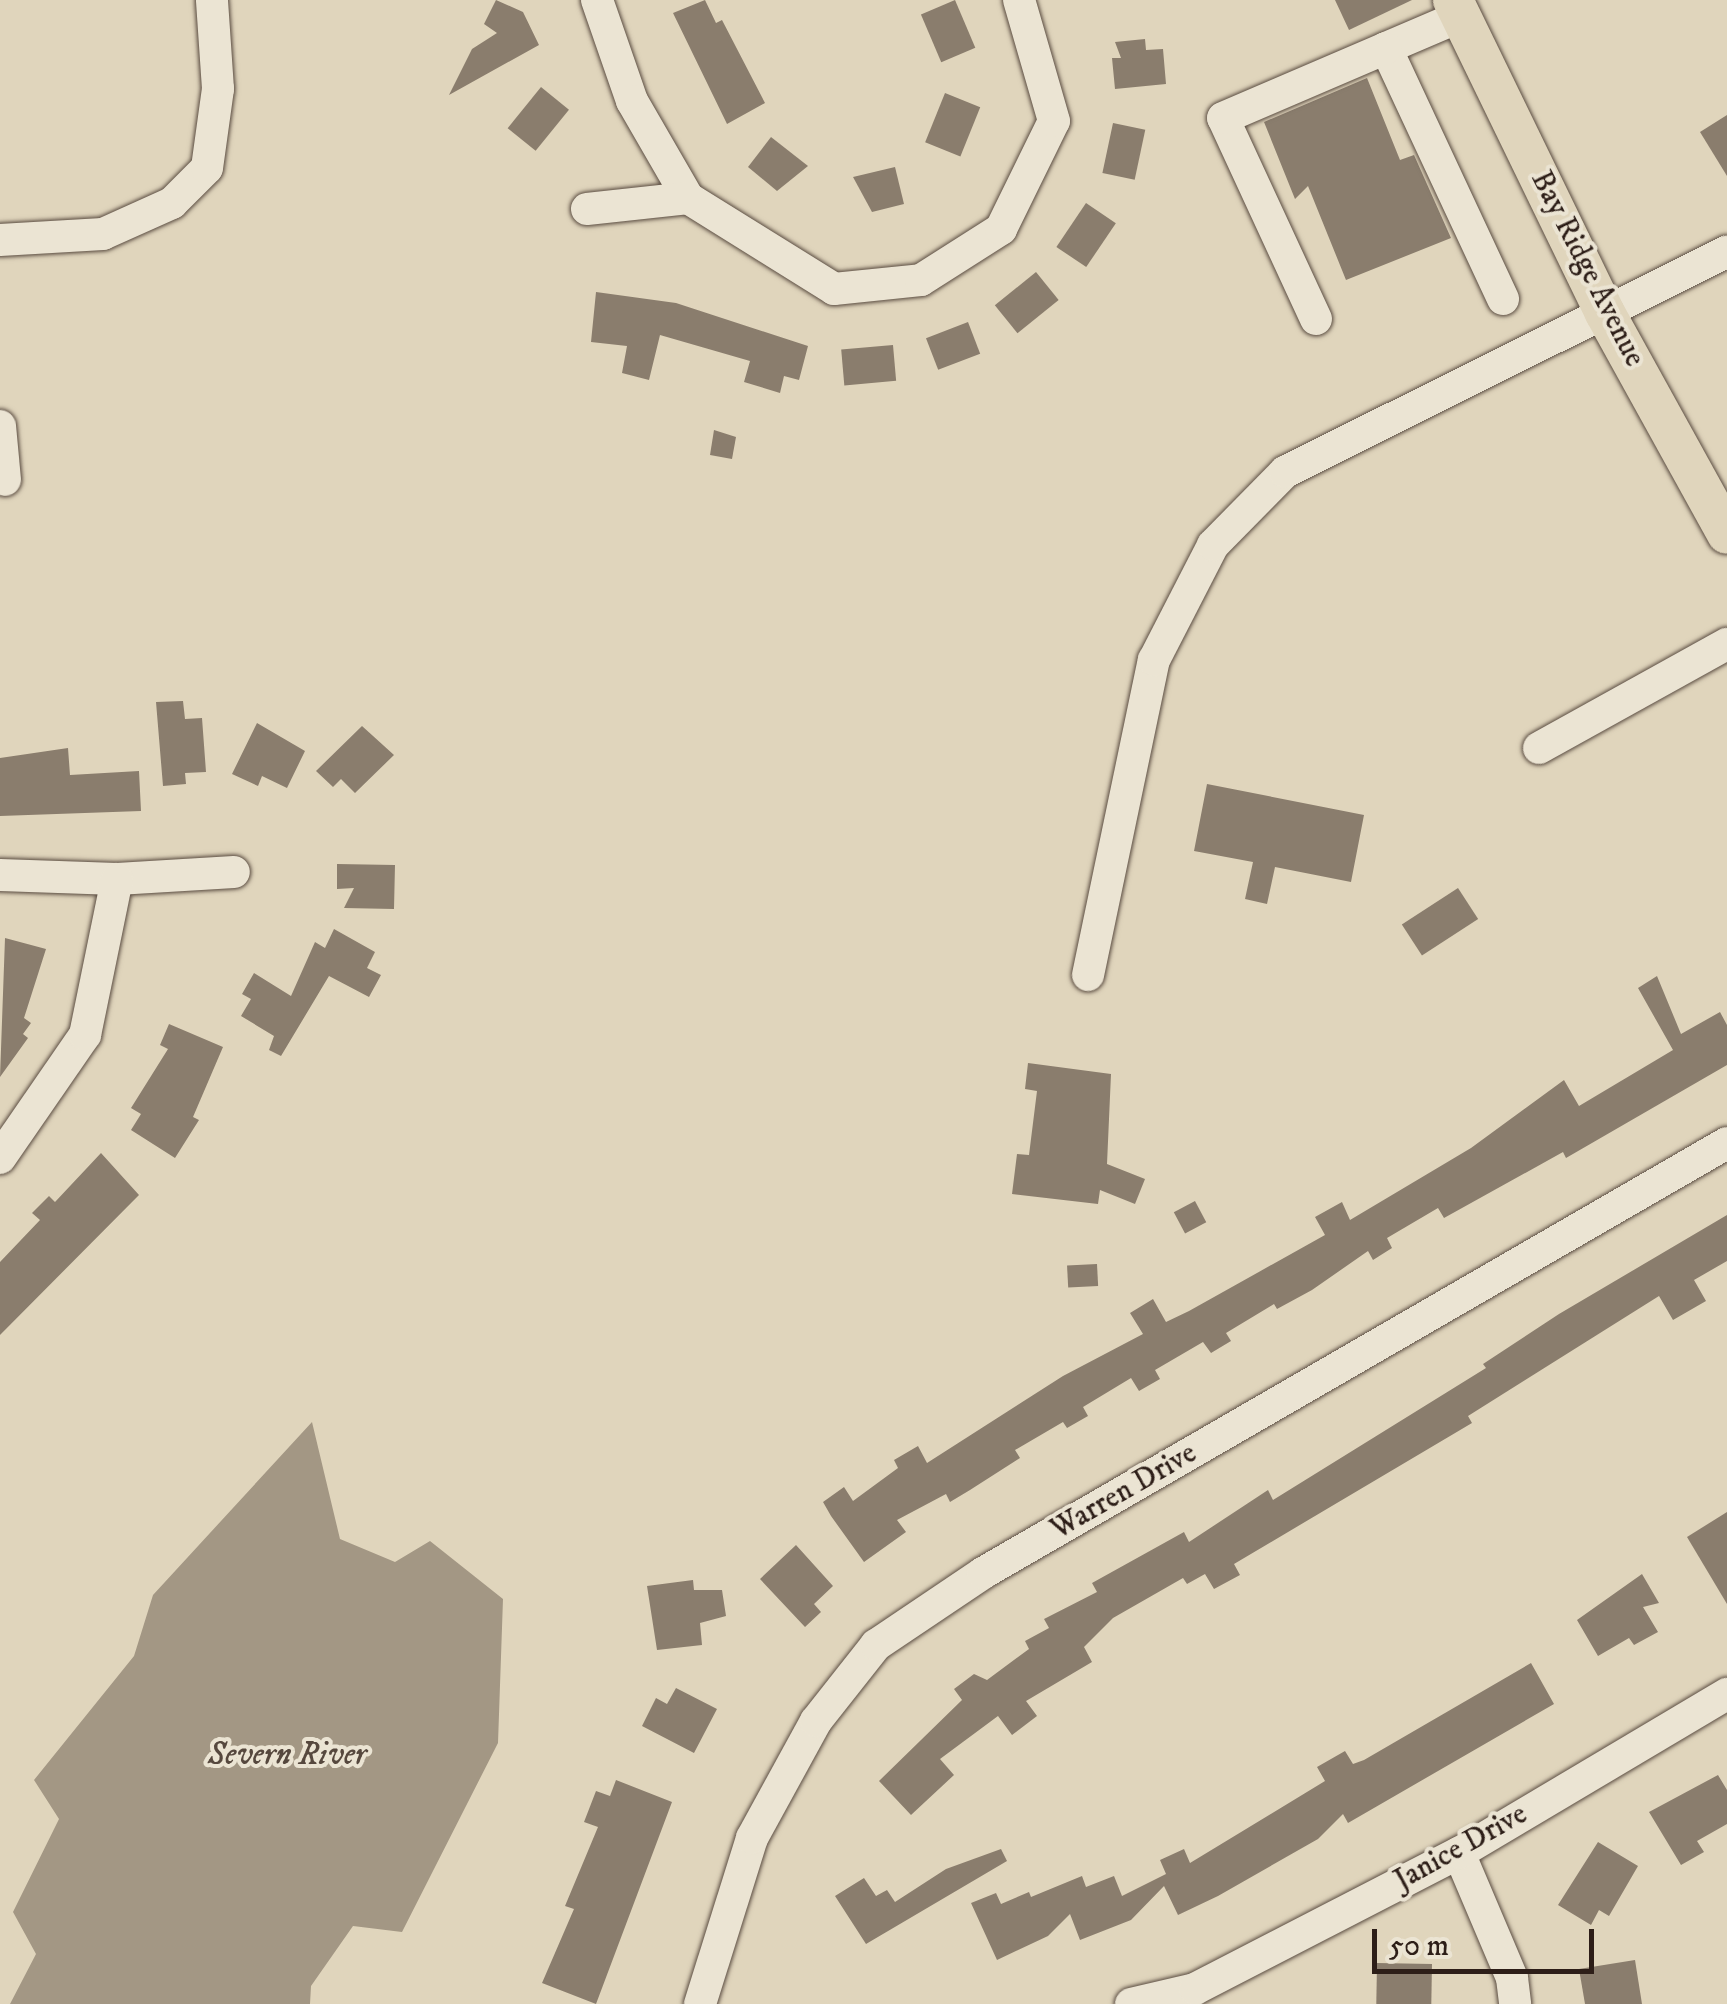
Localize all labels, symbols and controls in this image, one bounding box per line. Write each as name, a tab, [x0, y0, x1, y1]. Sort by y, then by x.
street label: Bay Ridge Avenue	[1522, 165, 1652, 373]
street label: Warren Drive	[1045, 1436, 1203, 1548]
water label: Severn River	[208, 1736, 366, 1774]
street label: Janice Drive	[1388, 1797, 1534, 1899]
scale bar	[1377, 1909, 1600, 1971]
text: 50 m	[1389, 1928, 1449, 1965]

